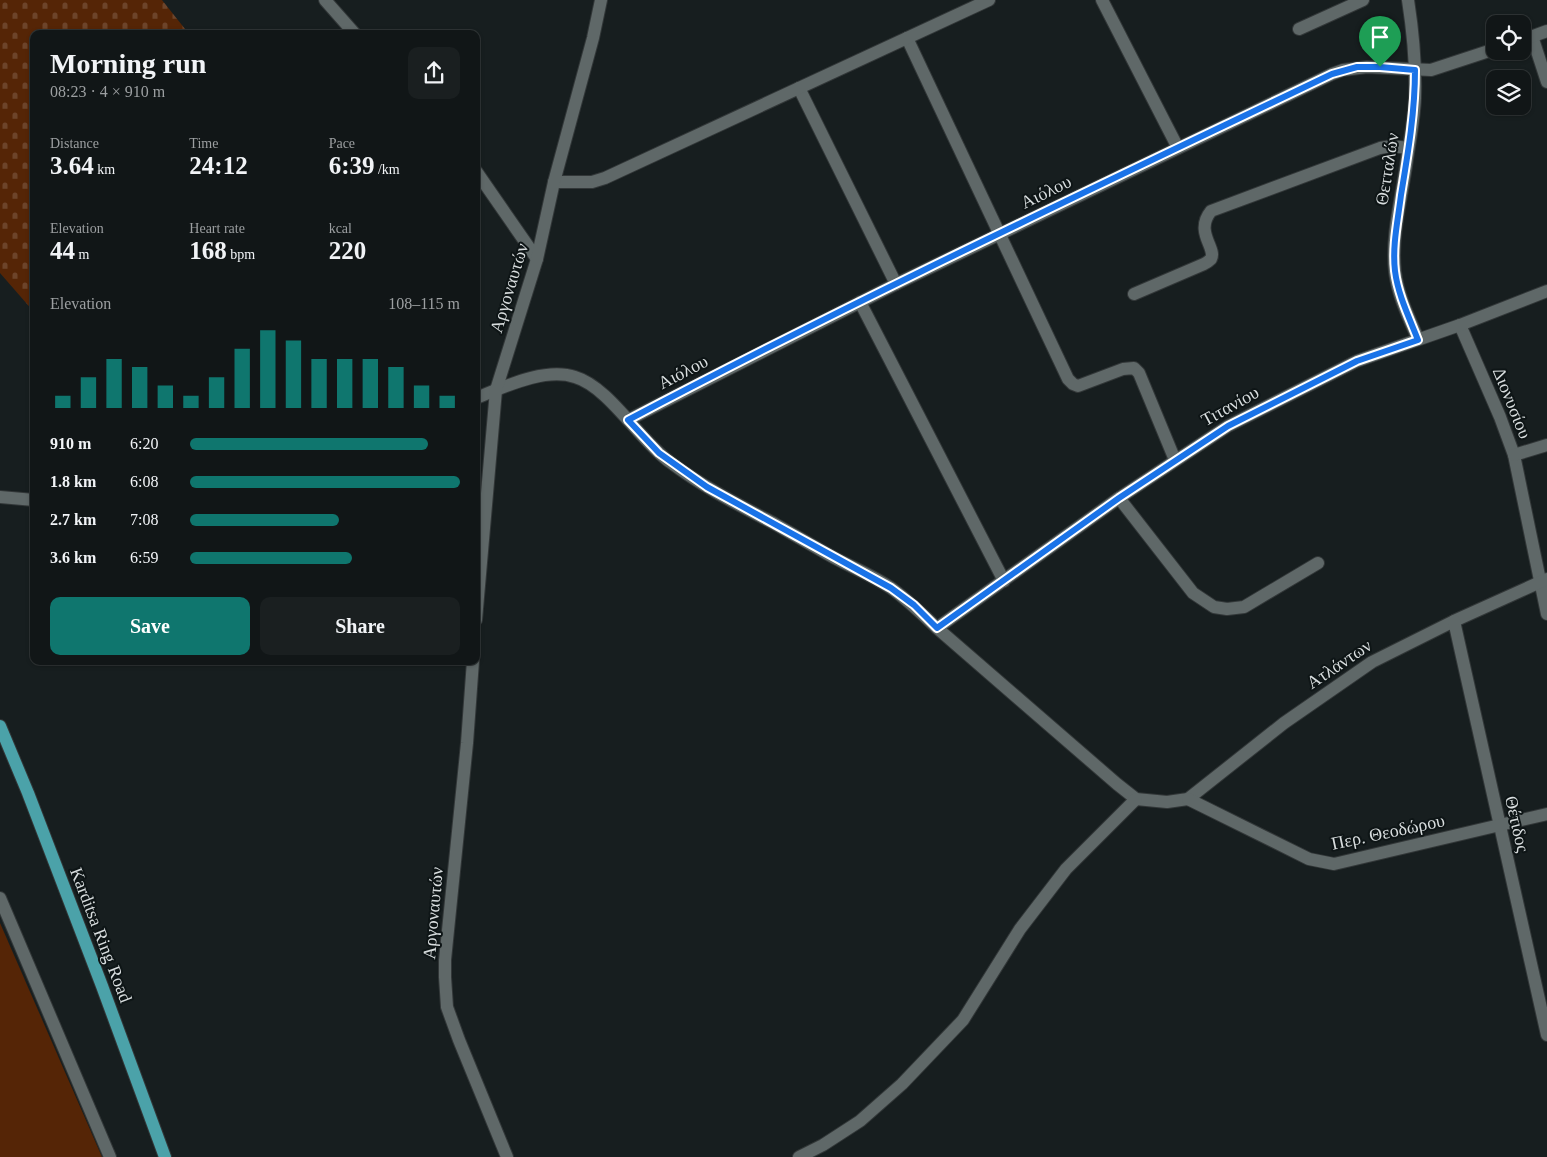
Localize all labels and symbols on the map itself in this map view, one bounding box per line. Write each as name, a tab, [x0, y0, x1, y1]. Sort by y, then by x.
pin	[1359, 16, 1401, 67]
street label: Θετταλών	[1371, 131, 1403, 207]
street label: Αιόλου	[1018, 171, 1074, 213]
street label: Αργοναυτών	[486, 241, 532, 335]
street label: Αιόλου	[655, 351, 711, 393]
street label: Διονυσίου	[1489, 365, 1535, 442]
street label: Τιτανίου	[1198, 382, 1262, 430]
street label: Ατλάντων	[1303, 635, 1375, 693]
street label: Θέτιδος	[1501, 794, 1533, 854]
street label: Περ. Θεοδώρου	[1330, 810, 1447, 854]
street label: Karditsa Ring Road	[66, 865, 136, 1005]
street label: Αργοναυτών	[419, 866, 447, 960]

